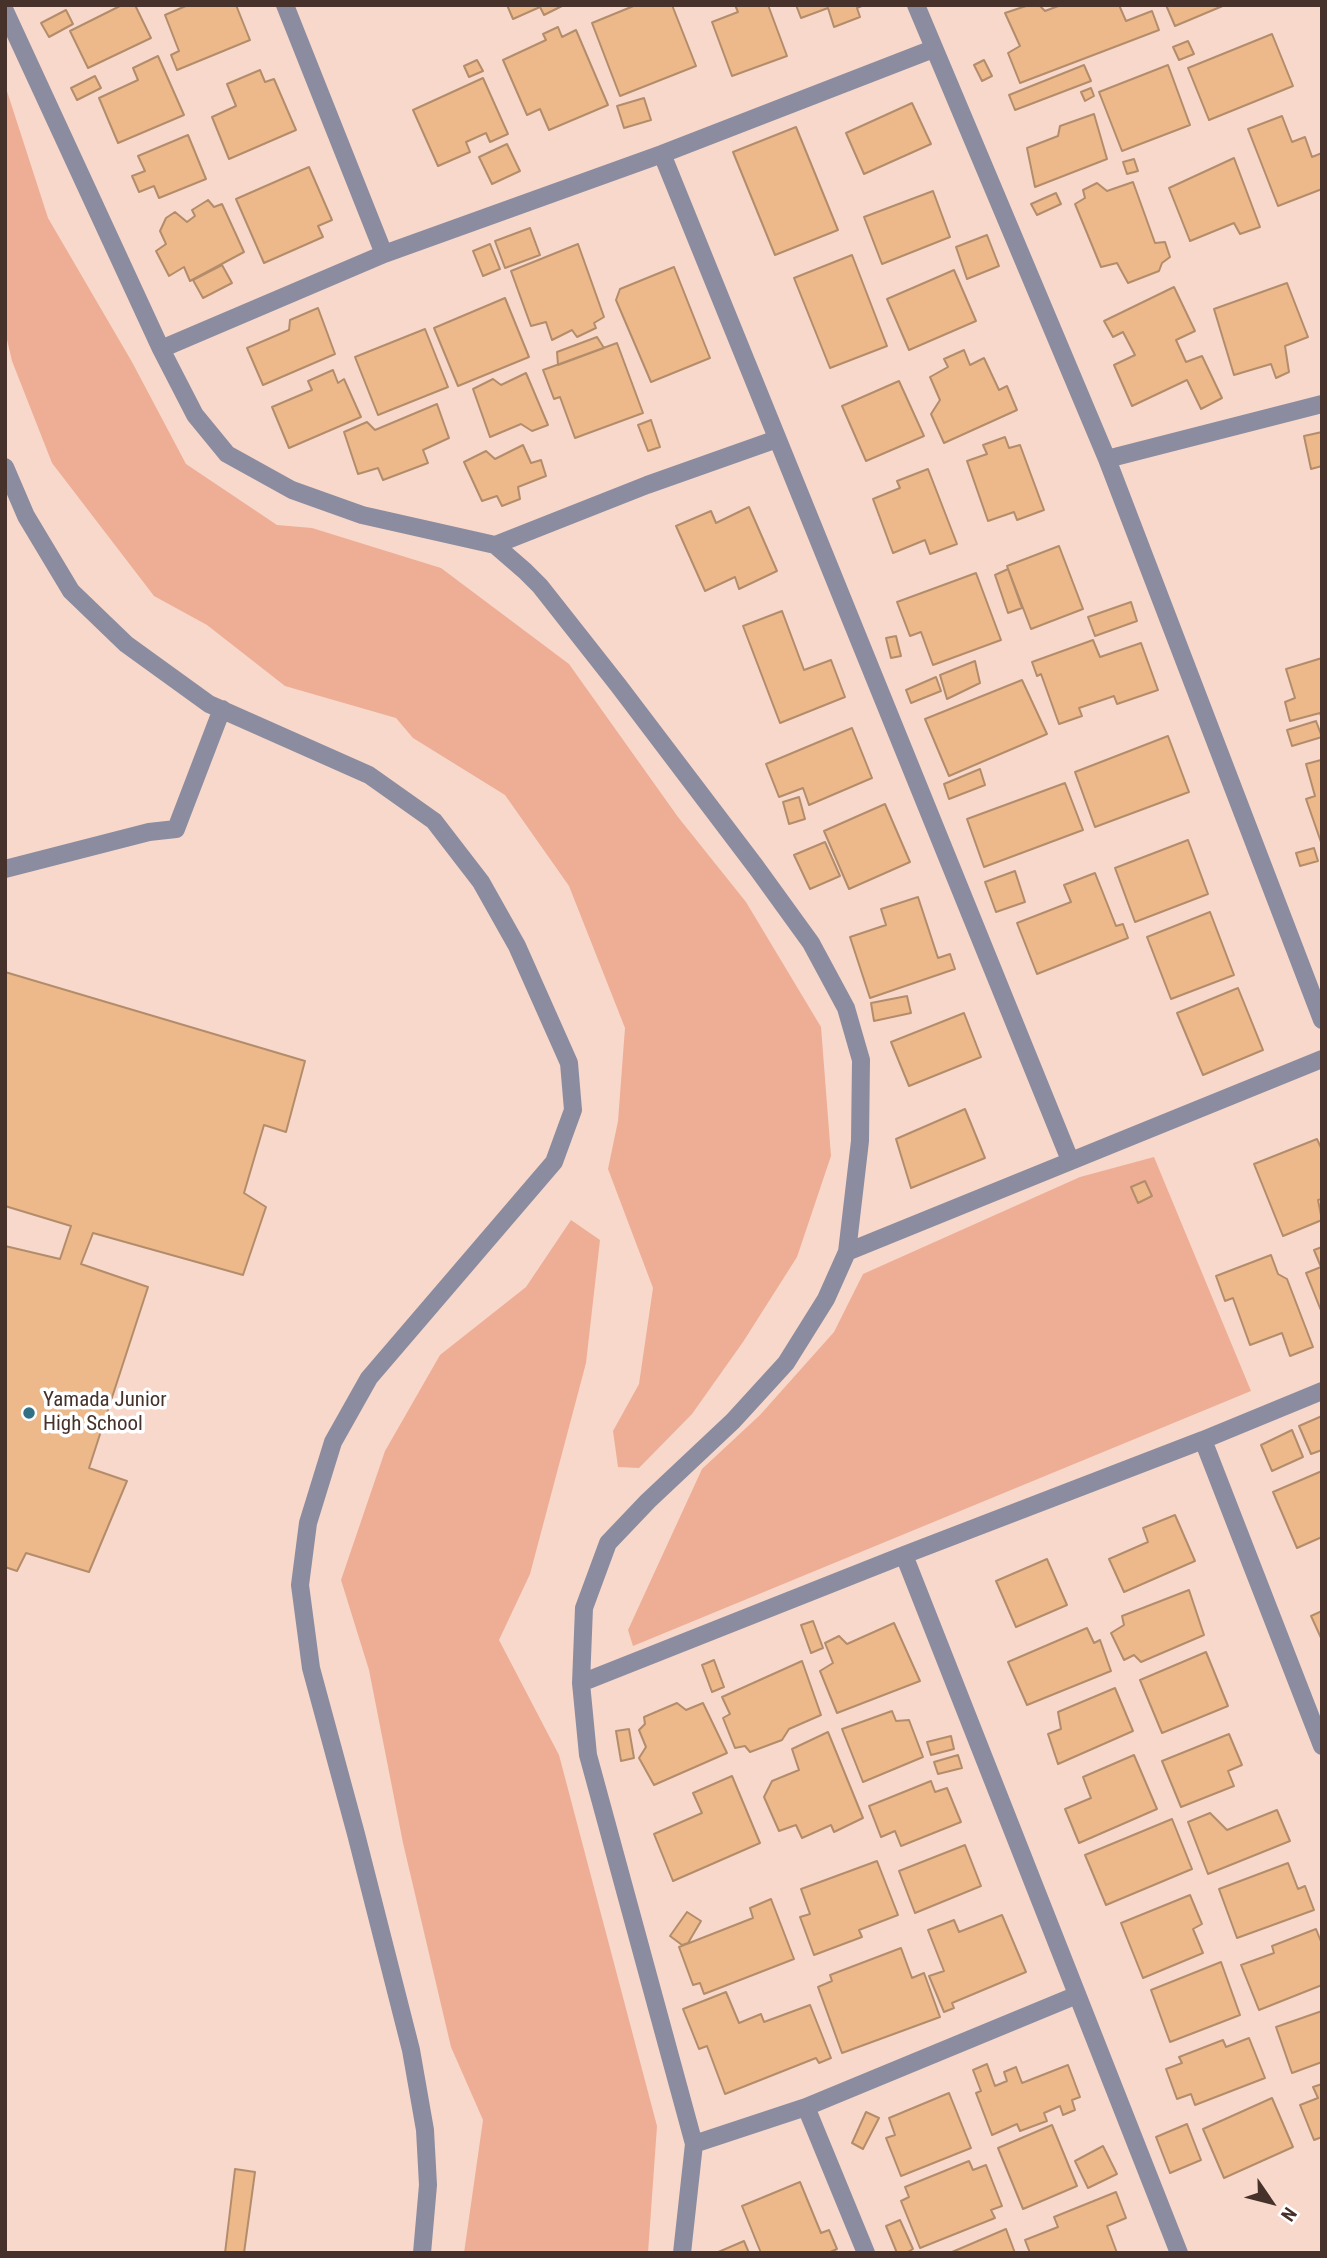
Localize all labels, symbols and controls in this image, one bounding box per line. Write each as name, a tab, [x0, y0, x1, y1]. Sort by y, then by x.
place label: Yamada Junior High School	[43, 1388, 167, 1438]
marker: Yamada Junior High School	[21, 1405, 37, 1421]
north arrow	[1236, 2167, 1306, 2237]
text: N	[1276, 2203, 1301, 2226]

